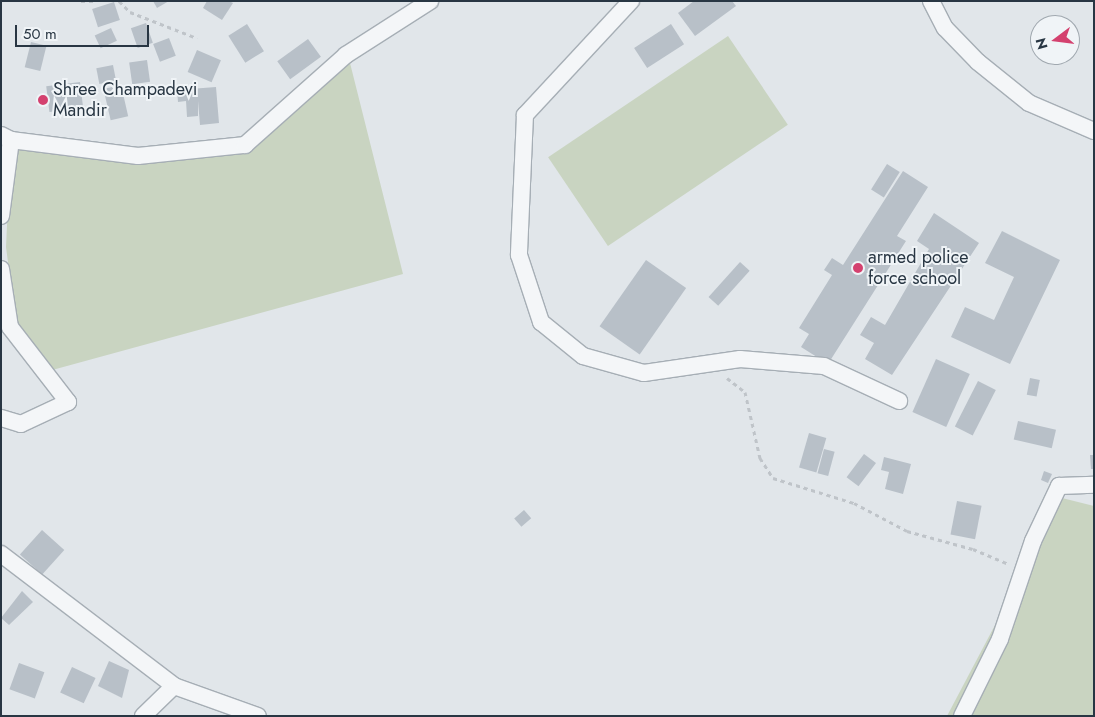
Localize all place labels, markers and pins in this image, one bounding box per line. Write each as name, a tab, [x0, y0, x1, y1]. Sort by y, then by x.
place label: Shree Champadevi Mandir	[53, 79, 197, 122]
marker: Shree Champadevi Mandir	[37, 94, 49, 106]
place label: armed police force school	[868, 247, 969, 290]
marker: armed police force school	[852, 262, 864, 274]

